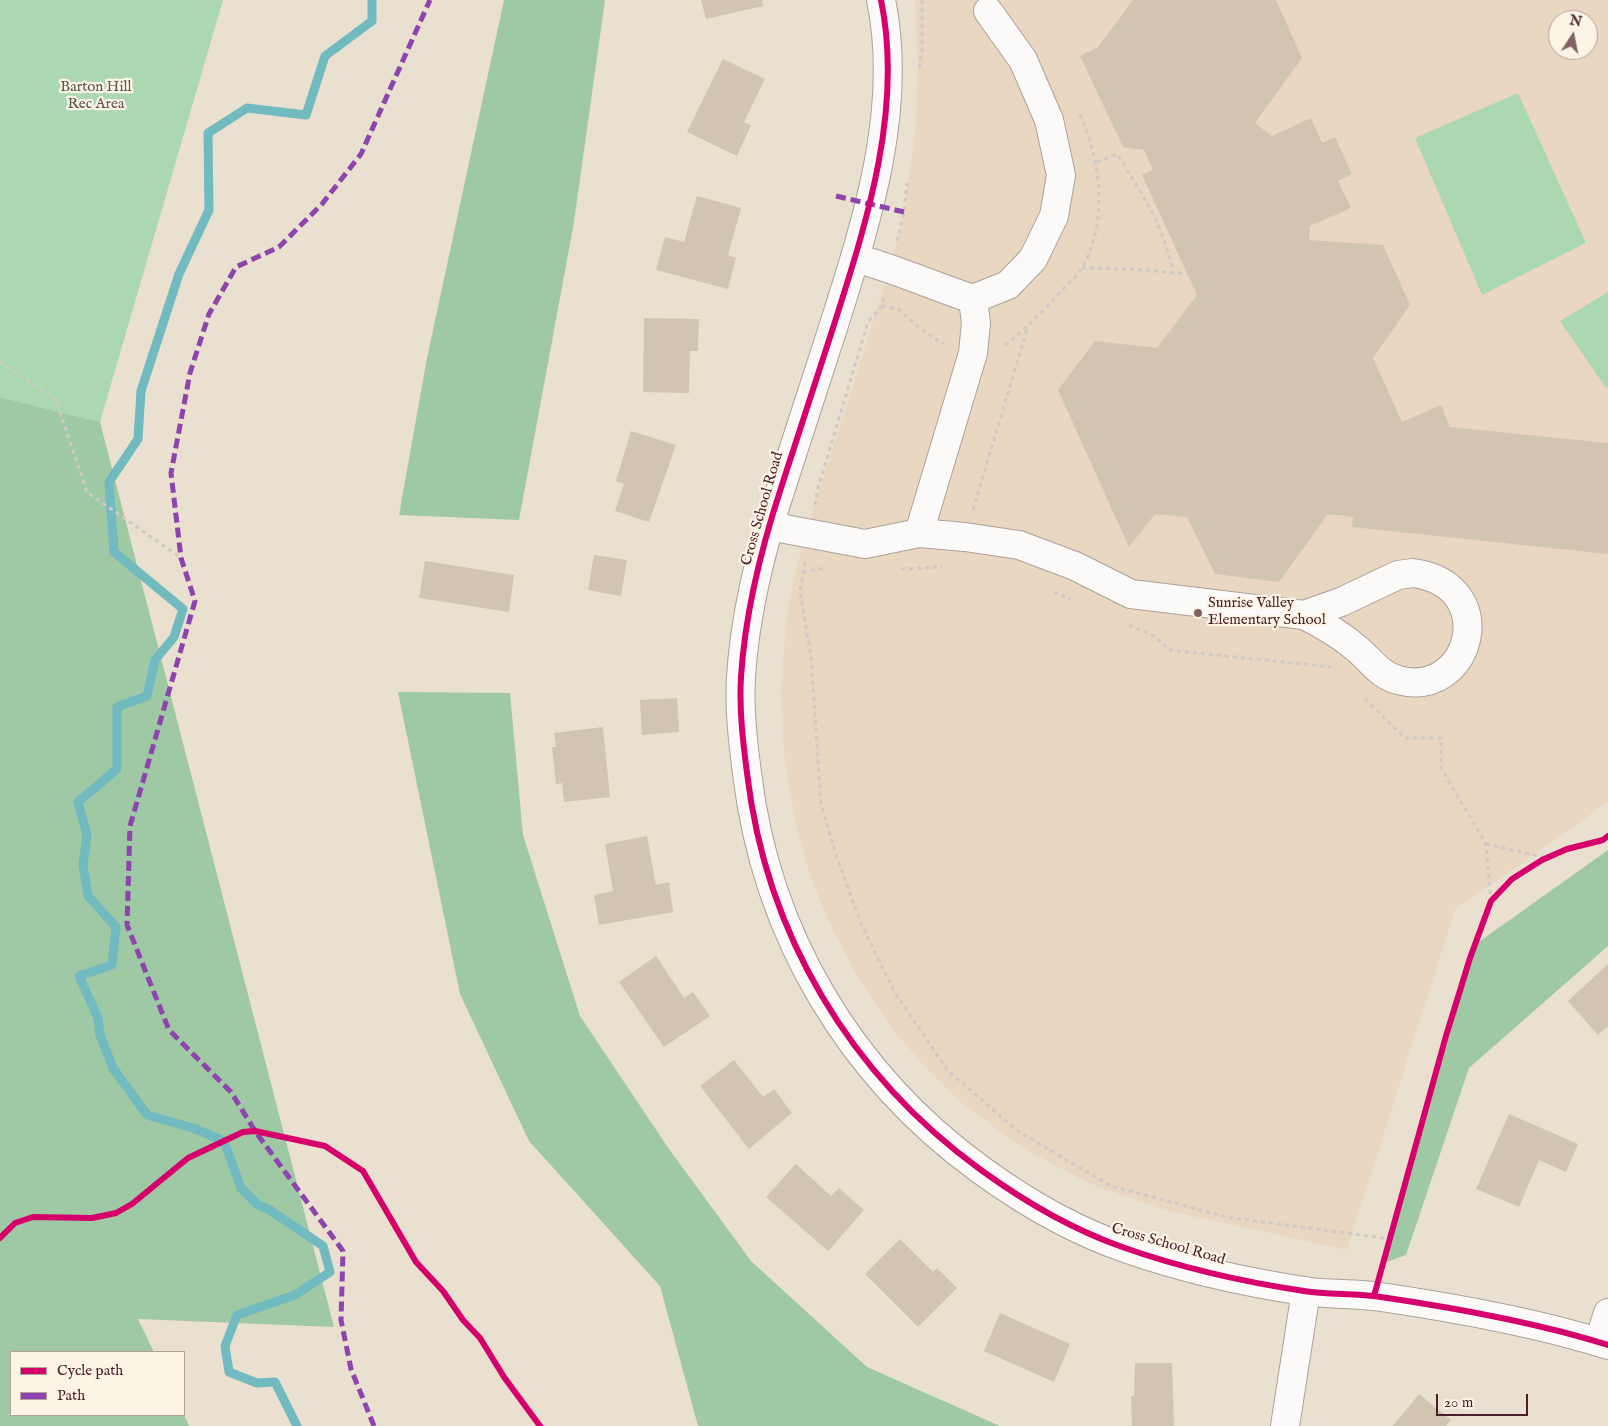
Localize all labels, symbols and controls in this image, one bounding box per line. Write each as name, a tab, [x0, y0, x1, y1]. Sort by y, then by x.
north arrow	[1548, 10, 1598, 60]
text: N	[1568, 11, 1583, 31]
park label: Barton Hill Rec Area	[60, 79, 132, 114]
street label: Cross School Road	[738, 450, 788, 568]
place label: Sunrise Valley Elementary School	[1208, 595, 1326, 630]
marker: Sunrise Valley Elementary School	[1192, 607, 1204, 619]
street label: Cross School Road	[1109, 1220, 1227, 1270]
legend	[10, 1351, 185, 1416]
text: Cycle path	[57, 1361, 123, 1380]
scale bar	[1438, 1384, 1530, 1416]
text: Path	[57, 1386, 85, 1405]
text: 20 m	[1444, 1393, 1473, 1412]

